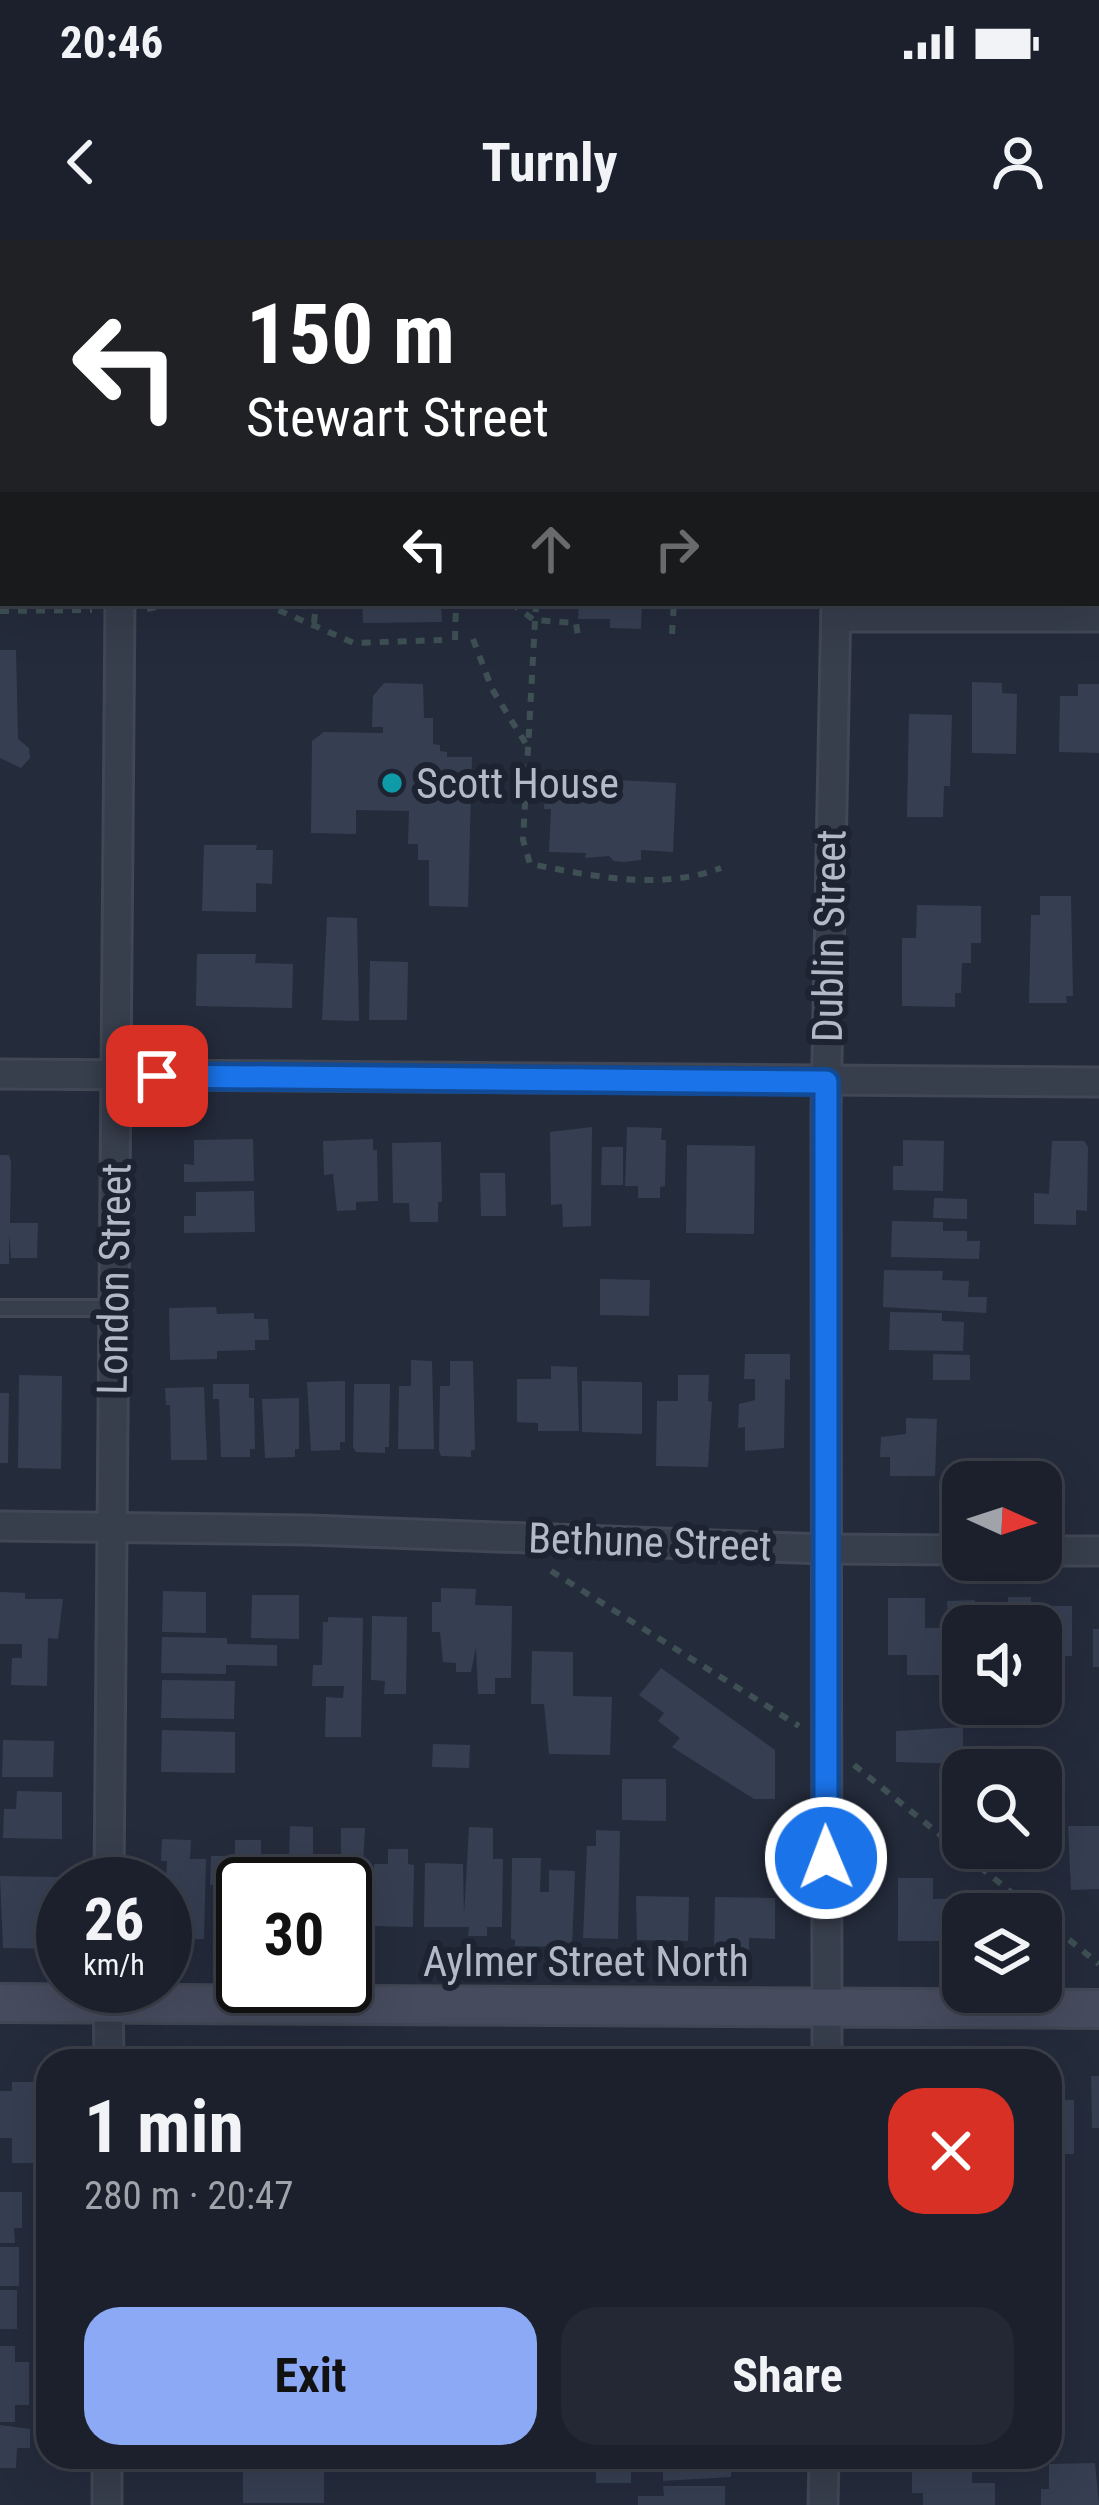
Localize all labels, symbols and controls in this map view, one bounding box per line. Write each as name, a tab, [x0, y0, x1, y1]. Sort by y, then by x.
text: 20:46	[60, 16, 163, 69]
icon: back	[48, 129, 114, 195]
icon: person	[985, 129, 1051, 195]
text: Turnly	[481, 131, 618, 194]
text: 150 m	[246, 285, 455, 384]
icon: left	[48, 288, 204, 444]
text: Stewart Street	[246, 386, 549, 449]
icon: left	[392, 516, 458, 582]
icon: ahead	[518, 516, 584, 582]
icon: right	[644, 516, 710, 582]
place label: Scott House	[416, 759, 619, 808]
marker: Scott House	[379, 770, 405, 796]
street label: Dublin Street	[803, 829, 855, 1043]
pin	[106, 1025, 208, 1127]
icon: arrive	[124, 1043, 190, 1109]
street label: London Street	[87, 1163, 141, 1395]
north arrow	[942, 1461, 1062, 1581]
map controls	[942, 1461, 1062, 2013]
street label: Bethune Street	[527, 1513, 773, 1571]
button: sound	[942, 1605, 1062, 1725]
button: search	[942, 1749, 1062, 1869]
position arrow	[763, 1795, 889, 1921]
speed limit sign: 30	[216, 1857, 372, 2013]
text: 26	[84, 1884, 144, 1955]
button: layers	[942, 1893, 1062, 2013]
street label: Aylmer Street North	[423, 1937, 749, 1986]
text: km/h	[83, 1947, 145, 1982]
text: 1 min	[84, 2085, 244, 2170]
button: close	[888, 2088, 1014, 2214]
text: 280 m · 20:47	[84, 2173, 294, 2219]
button: Exit	[84, 2307, 537, 2445]
button: Share	[561, 2307, 1014, 2445]

